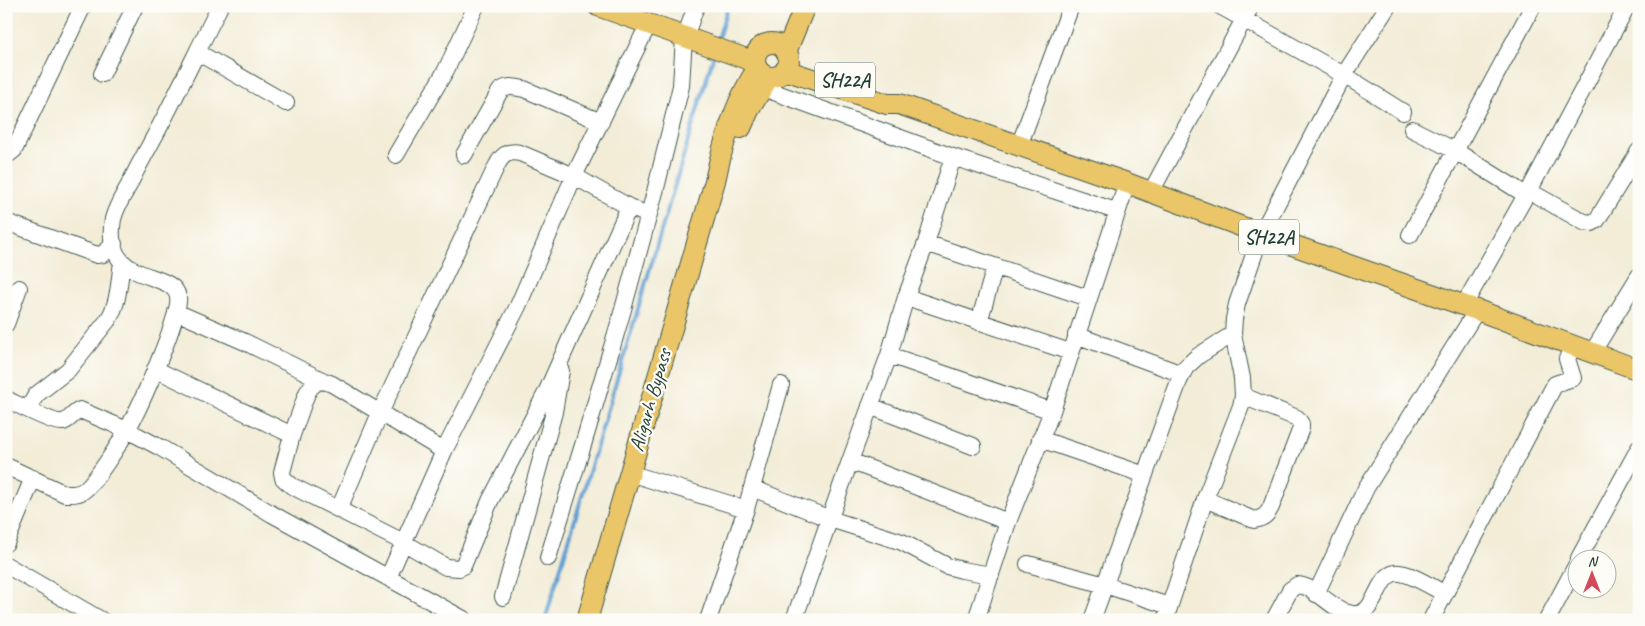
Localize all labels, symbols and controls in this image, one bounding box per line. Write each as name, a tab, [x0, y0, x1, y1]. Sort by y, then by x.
road number: SH22A	[815, 62, 875, 98]
road number: SH22A	[1239, 220, 1299, 254]
street label: Aligarh Bypass	[623, 344, 678, 454]
north arrow	[1568, 548, 1618, 598]
text: N	[1588, 553, 1599, 570]

